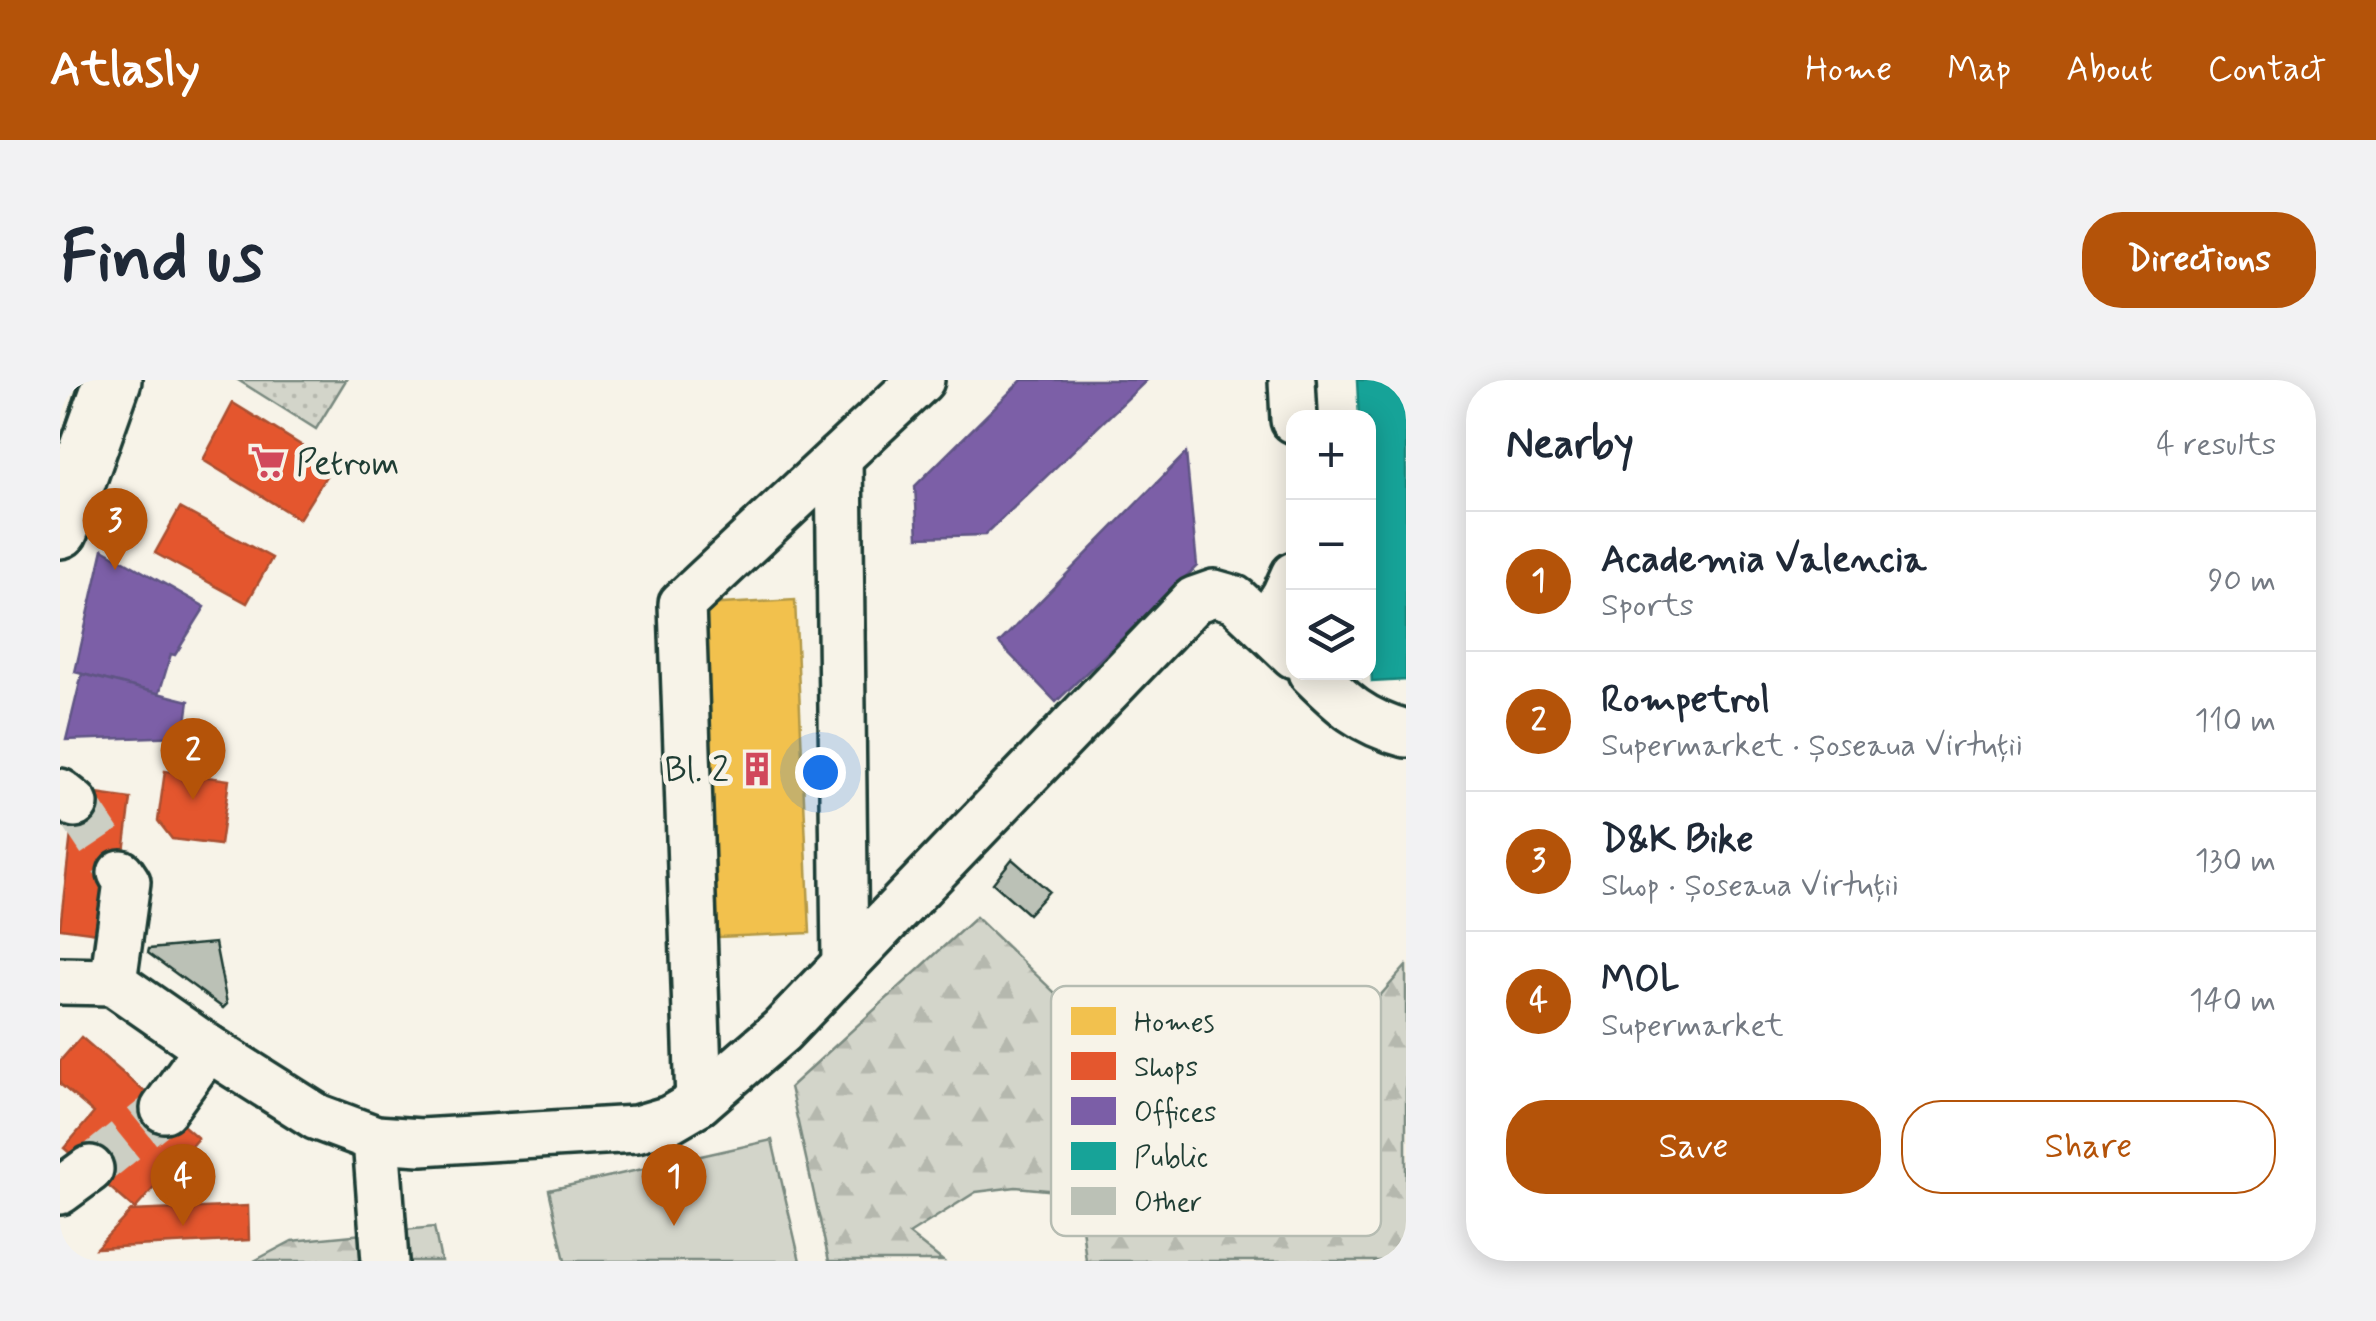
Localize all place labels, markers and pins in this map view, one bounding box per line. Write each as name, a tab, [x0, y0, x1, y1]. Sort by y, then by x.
place label: Petrom	[296, 441, 399, 487]
supermarket icon: Petrom	[249, 443, 287, 481]
pin: 3	[82, 488, 148, 570]
pin: 2	[160, 718, 226, 800]
place label: Bl. 2	[664, 748, 729, 794]
building icon: Bl. 2	[738, 750, 776, 788]
pin: 4	[150, 1144, 216, 1226]
pin: 1	[642, 1144, 706, 1226]

